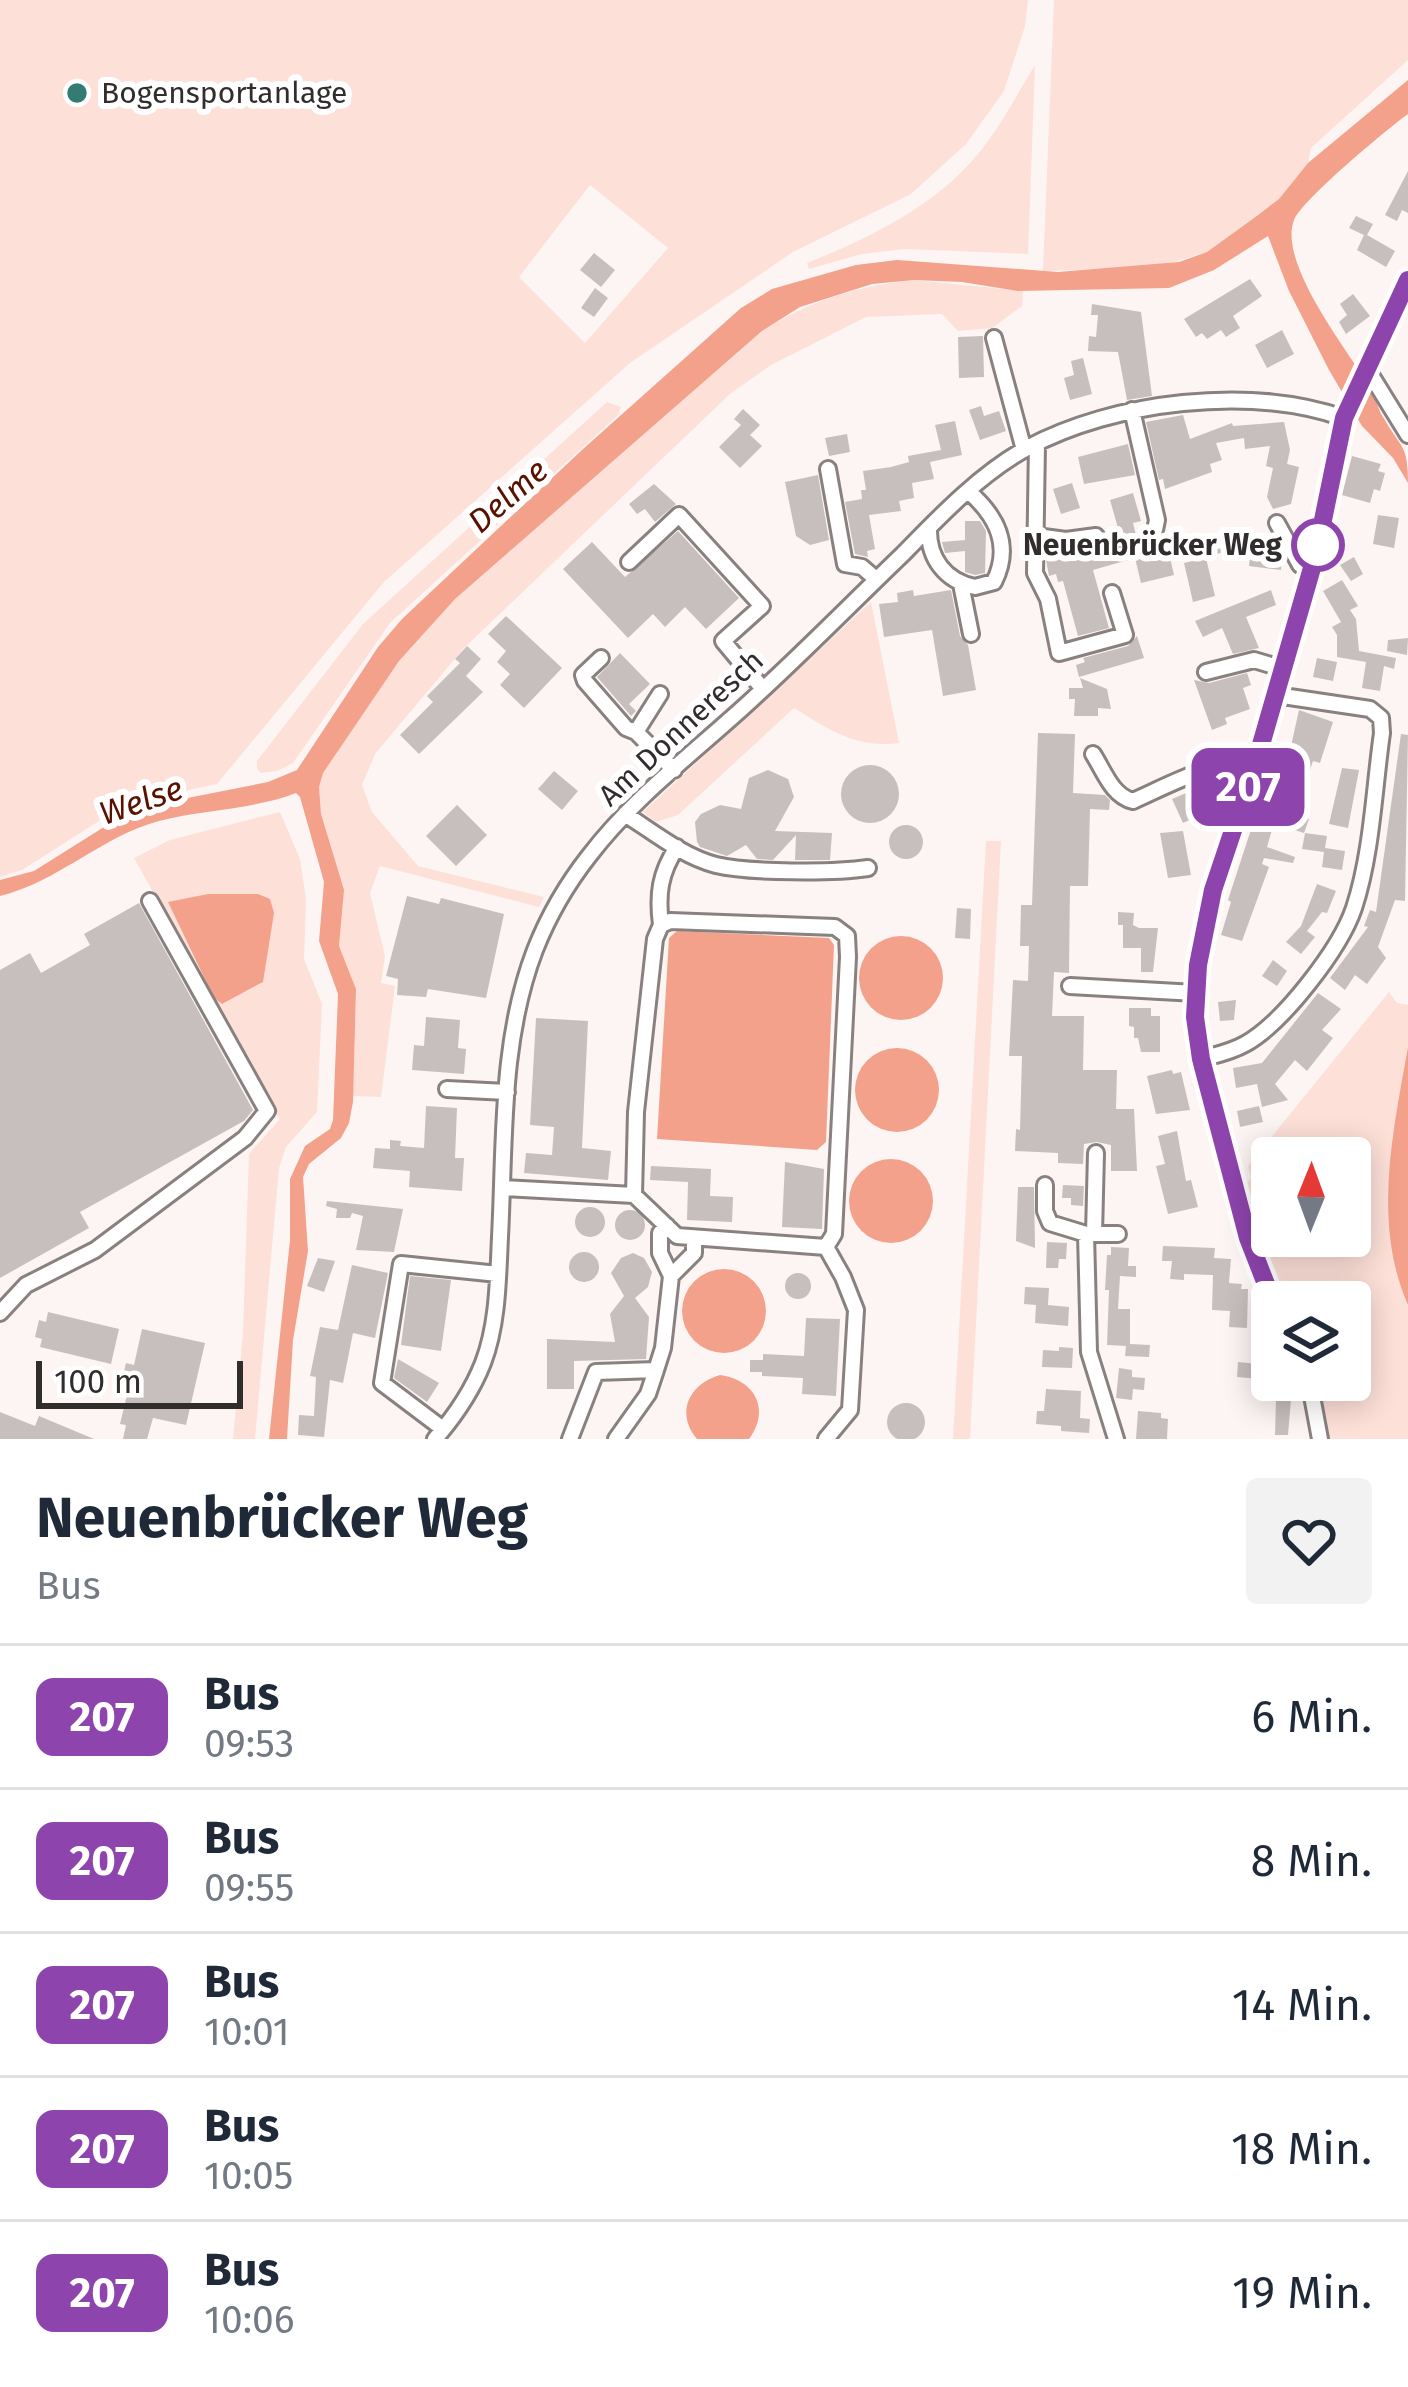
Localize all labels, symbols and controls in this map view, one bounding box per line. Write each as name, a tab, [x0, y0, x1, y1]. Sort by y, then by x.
place label: Bogensportanlage	[101, 75, 347, 111]
marker: Bogensportanlage	[64, 80, 90, 106]
water label: Delme	[460, 450, 556, 542]
marker: Neuenbrücker Weg	[1293, 520, 1343, 570]
place label: Neuenbrücker Weg	[1023, 527, 1282, 563]
street label: Am Donneresch	[591, 642, 771, 814]
line badge: 207	[1179, 748, 1317, 826]
text: 207	[1215, 762, 1281, 812]
water label: Welse	[94, 768, 188, 834]
north arrow	[1251, 1137, 1371, 1257]
map controls	[1251, 1137, 1371, 1401]
button: layers	[1251, 1281, 1371, 1401]
scale bar	[36, 1355, 243, 1408]
text: 100 m	[54, 1362, 142, 1402]
button: heart	[1246, 1478, 1372, 1604]
text: Neuenbrücker Weg	[36, 1484, 528, 1552]
text: Bus	[36, 1563, 101, 1609]
text: Bus	[204, 1667, 279, 1721]
text: 6 Min.	[1251, 1690, 1372, 1744]
text: 207	[69, 1692, 135, 1742]
text: 09:53	[204, 1721, 294, 1767]
text: Bus	[204, 1811, 279, 1865]
text: 8 Min.	[1250, 1834, 1372, 1888]
text: 207	[69, 1836, 135, 1886]
text: 09:55	[204, 1865, 294, 1911]
text: Bus	[204, 1955, 279, 2009]
text: 14 Min.	[1232, 1978, 1372, 2032]
text: 207	[69, 1980, 135, 2030]
text: 10:01	[204, 2009, 290, 2055]
text: Bus	[204, 2099, 279, 2153]
text: 18 Min.	[1231, 2122, 1372, 2176]
text: 207	[69, 2124, 135, 2174]
text: 10:05	[204, 2153, 293, 2199]
text: Bus	[204, 2243, 279, 2297]
text: 19 Min.	[1232, 2266, 1372, 2320]
text: 207	[69, 2268, 135, 2318]
text: 10:06	[204, 2297, 295, 2343]

